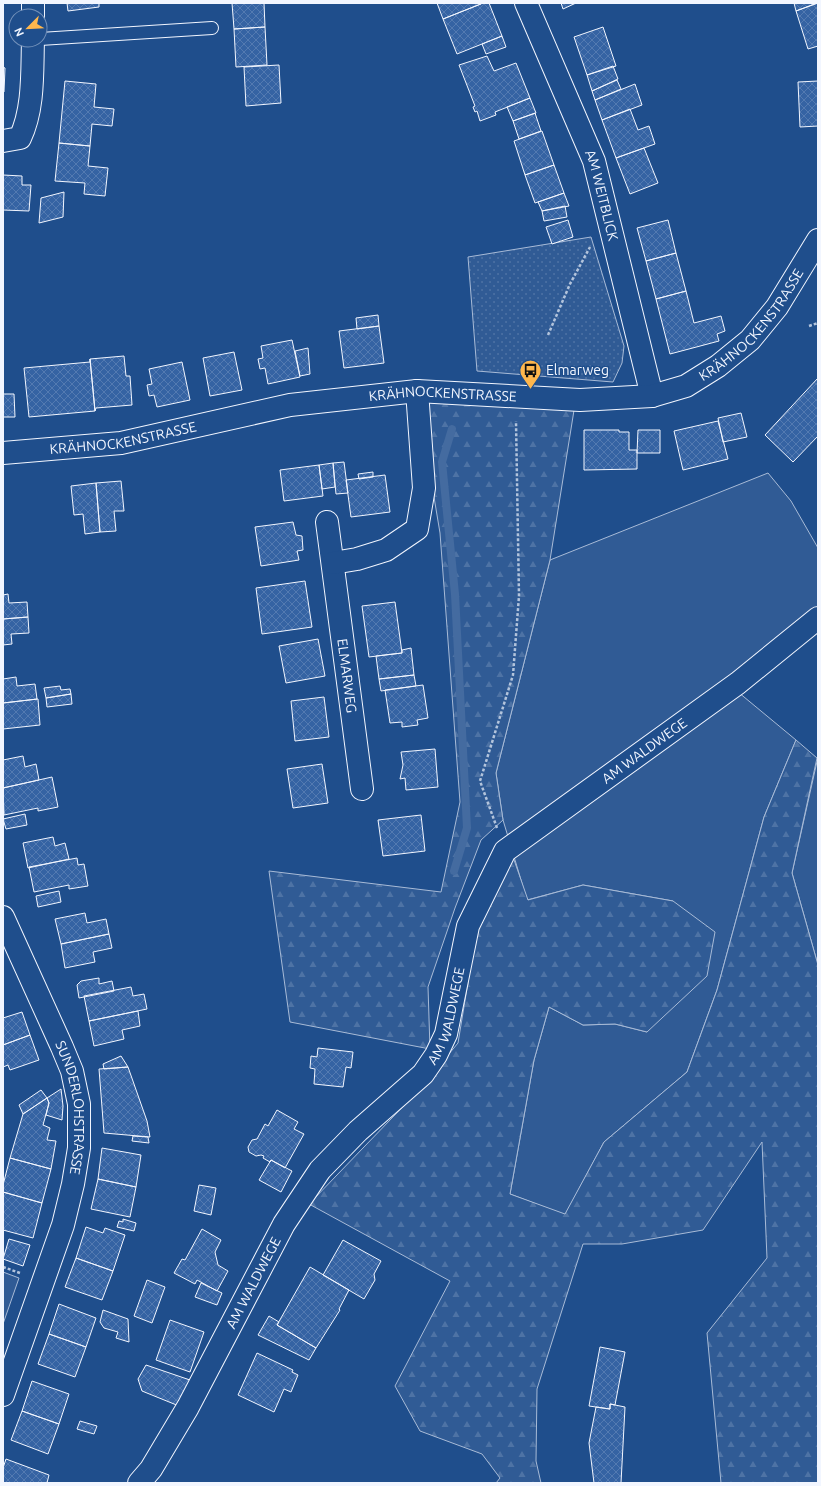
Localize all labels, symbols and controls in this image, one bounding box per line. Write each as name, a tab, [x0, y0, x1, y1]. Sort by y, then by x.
north arrow	[8, 8, 48, 48]
text: N	[12, 26, 26, 38]
street label: AM WEITBLICK	[582, 147, 621, 243]
street label: KRÄHNOCKENSTRASSE	[696, 266, 807, 384]
bus stop icon: Elmarweg	[518, 357, 544, 390]
place label: Elmarweg	[546, 362, 609, 378]
street label: KRÄHNOCKENSTRASSE	[368, 383, 517, 405]
street label: KRÄHNOCKENSTRASSE	[49, 418, 198, 457]
street label: ELMARWEG	[334, 638, 360, 714]
street label: AM WALDWEGE	[599, 714, 690, 787]
street label: AM WALDWEGE	[424, 965, 467, 1067]
street label: SUNDERLOHSTRASSE	[52, 1038, 88, 1176]
street label: AM WALDWEGE	[223, 1234, 284, 1331]

